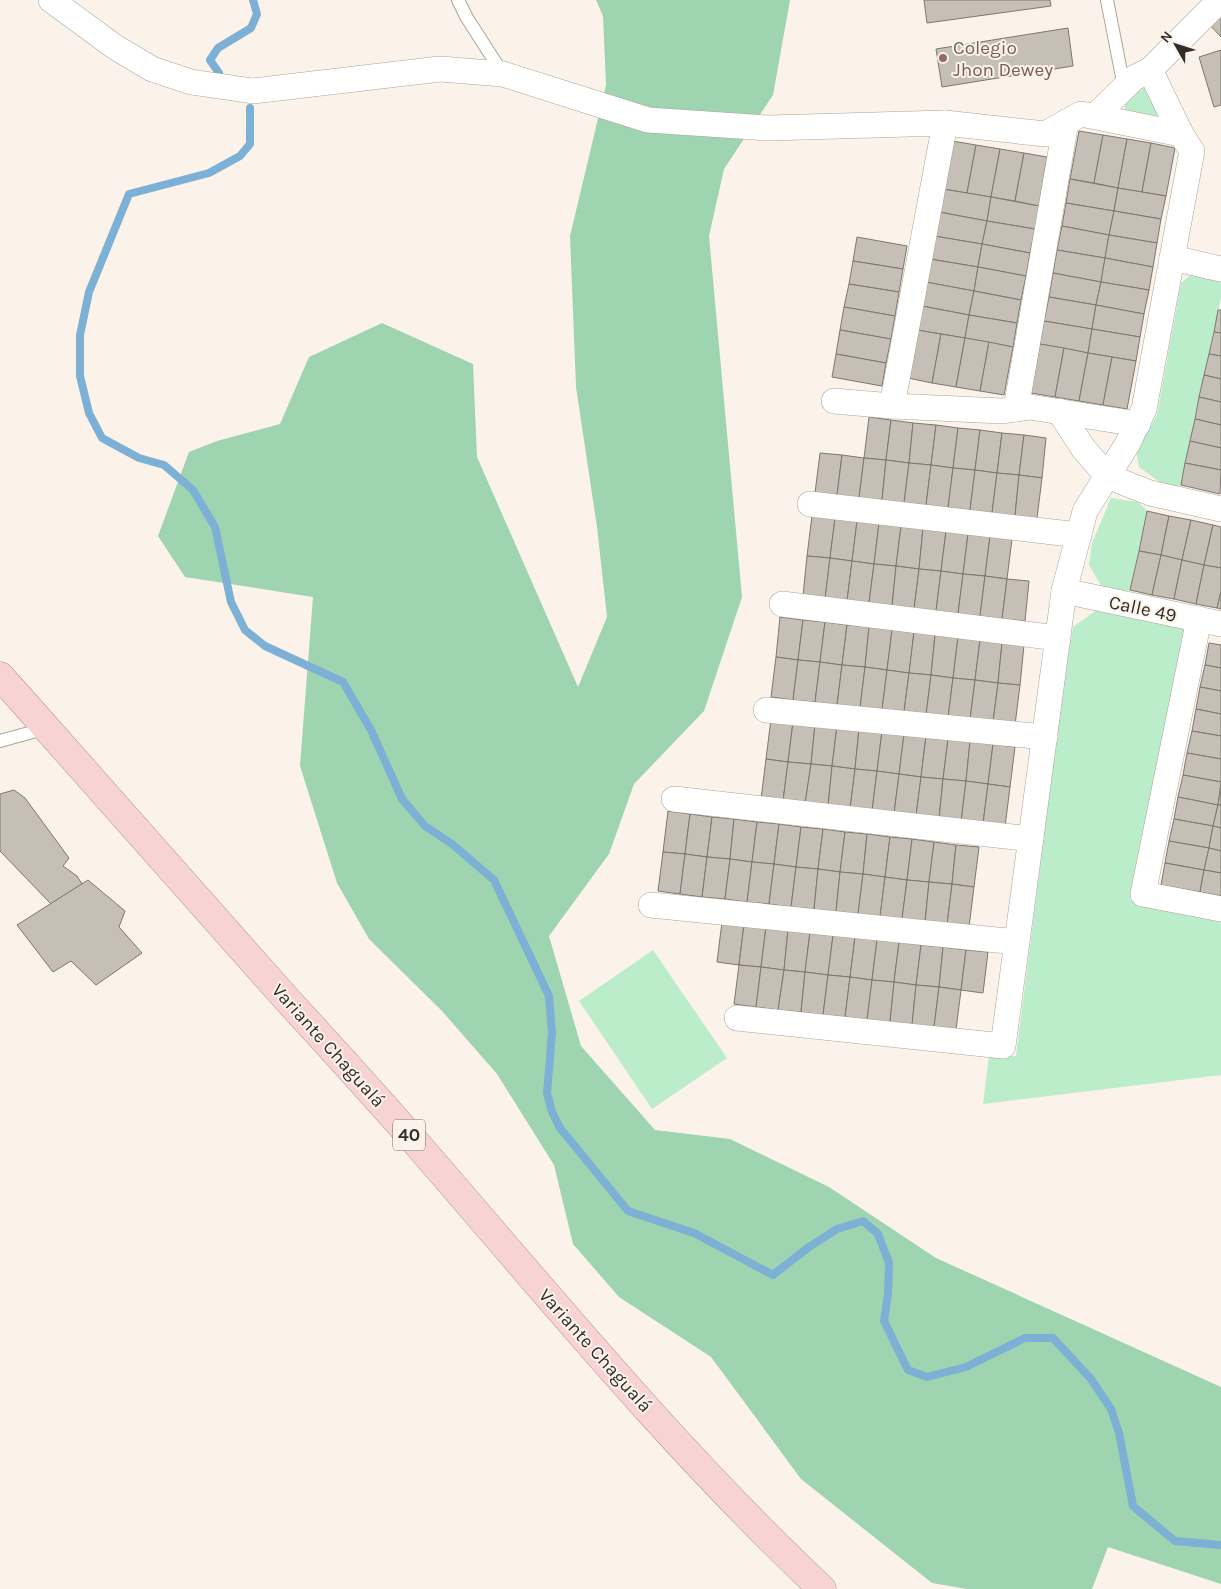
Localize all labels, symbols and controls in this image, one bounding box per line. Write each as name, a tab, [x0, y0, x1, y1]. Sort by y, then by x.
north arrow	[1151, 20, 1201, 70]
text: N	[1157, 28, 1176, 46]
place label: Colegio Jhon Dewey	[953, 37, 1053, 81]
marker: Colegio Jhon Dewey	[937, 52, 949, 64]
street label: Calle 49	[1107, 591, 1179, 627]
street label: Variante Chagualá	[267, 979, 389, 1112]
road number: 40	[393, 1120, 425, 1150]
street label: Variante Chagualá	[534, 1284, 656, 1417]

